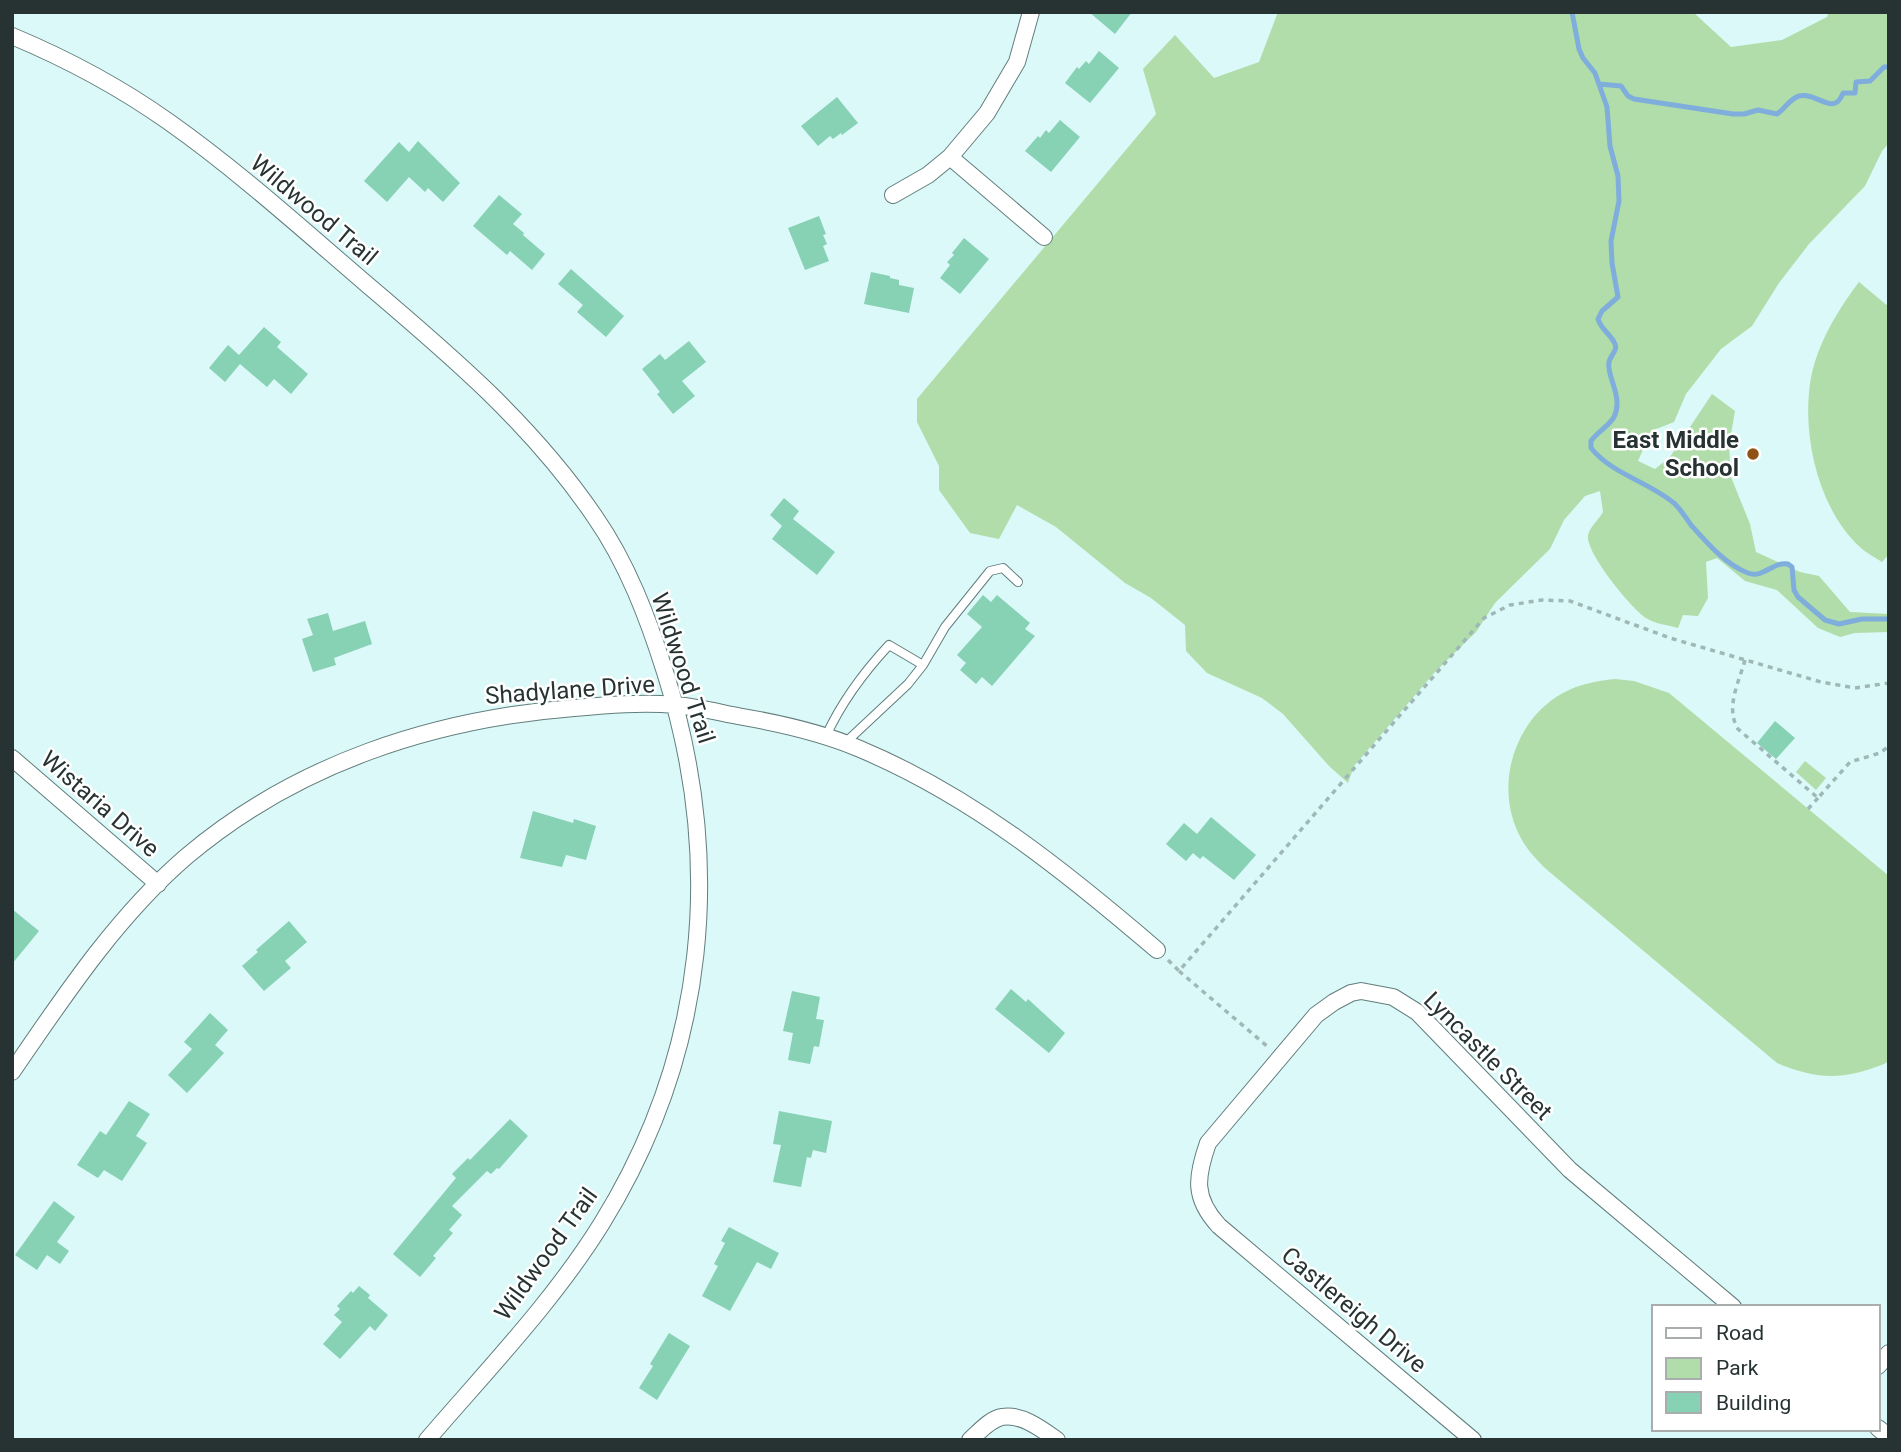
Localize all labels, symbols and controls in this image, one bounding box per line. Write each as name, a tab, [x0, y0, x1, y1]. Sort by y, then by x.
street label: Wildwood Trail	[245, 149, 383, 271]
place label: East Middle School	[1613, 426, 1739, 482]
marker: East Middle School	[1745, 446, 1761, 462]
street label: Wildwood Trail	[645, 589, 721, 747]
street label: Shadylane Drive	[484, 670, 656, 710]
street label: Wistaria Drive	[35, 745, 165, 863]
street label: Lyncastle Street	[1418, 986, 1558, 1126]
street label: Wildwood Trail	[489, 1182, 603, 1326]
street label: Castlereigh Drive	[1276, 1241, 1432, 1379]
legend	[1652, 1305, 1880, 1431]
text: Road	[1716, 1321, 1764, 1345]
text: Park	[1716, 1356, 1759, 1380]
text: Building	[1716, 1391, 1791, 1415]

